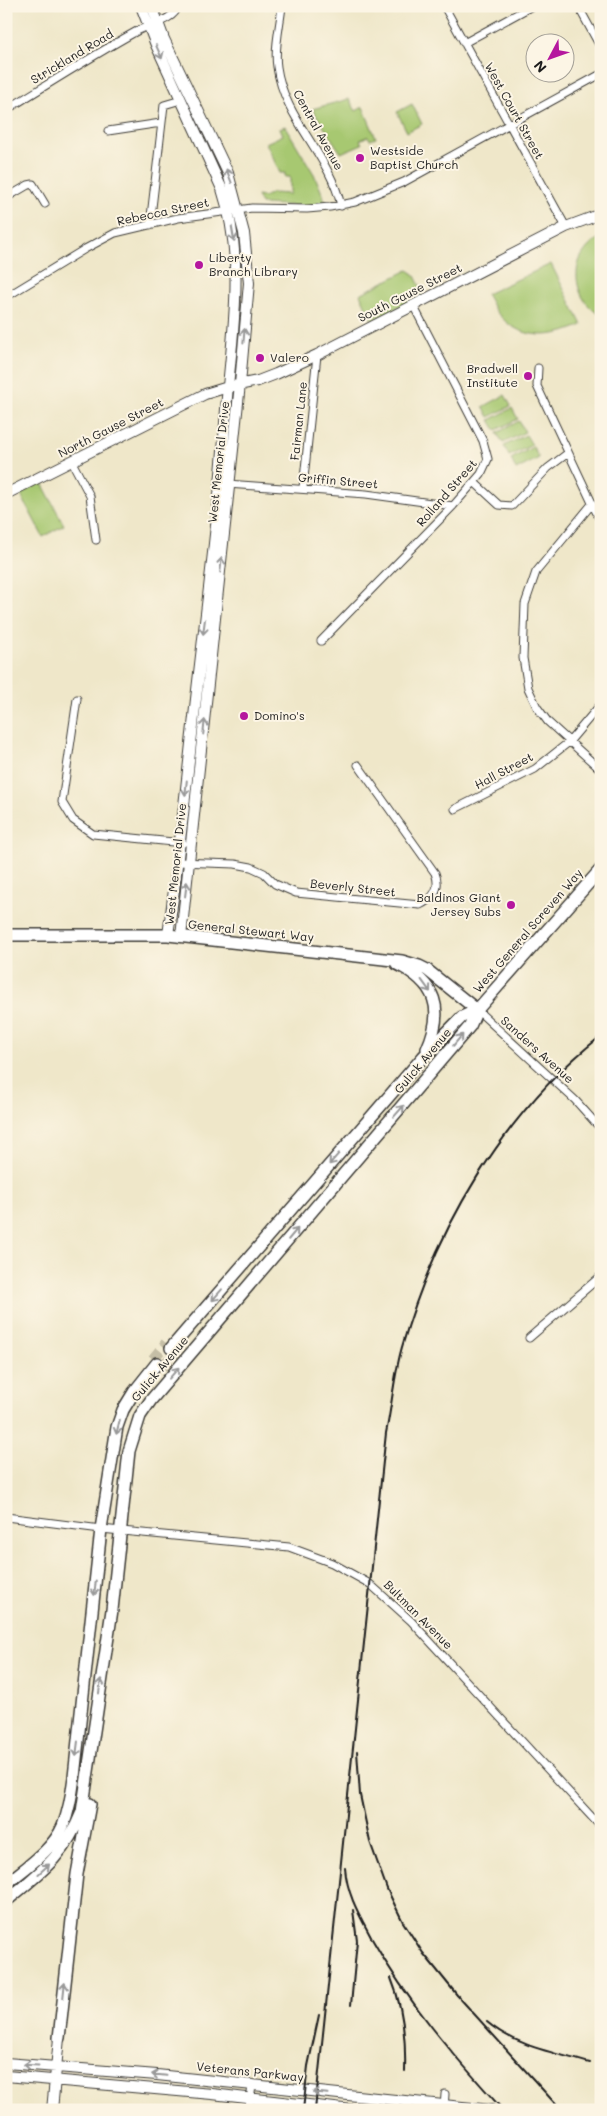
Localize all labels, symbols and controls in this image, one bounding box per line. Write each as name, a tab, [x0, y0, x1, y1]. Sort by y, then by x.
street label: Strickland Road	[27, 25, 116, 87]
north arrow	[524, 32, 574, 82]
one-way arrow	[154, 44, 164, 59]
text: N	[529, 57, 550, 77]
street label: West Court Street	[482, 59, 548, 162]
street label: Central Avenue	[290, 86, 348, 173]
place label: Westside Baptist Church	[370, 142, 458, 172]
marker: Westside Baptist Church	[354, 152, 366, 164]
one-way arrow	[224, 169, 233, 184]
street label: Rebecca Street	[115, 193, 210, 229]
one-way arrow	[229, 225, 239, 241]
place label: Liberty Branch Library	[209, 249, 298, 279]
marker: Liberty Branch Library	[193, 259, 205, 271]
street label: South Gause Street	[355, 259, 464, 325]
one-way arrow	[240, 328, 249, 344]
place label: Valero	[270, 349, 309, 365]
marker: Valero	[254, 352, 266, 364]
place label: Bradwell Institute	[467, 360, 518, 390]
marker: Bradwell Institute	[522, 370, 534, 382]
street label: Fairman Lane	[286, 381, 310, 461]
street label: North Gause Street	[55, 394, 166, 461]
street label: West Memorial Drive	[204, 400, 232, 524]
street label: Rolland Street	[412, 455, 480, 530]
street label: Griffin Street	[297, 469, 379, 491]
one-way arrow	[216, 558, 226, 574]
one-way arrow	[199, 618, 209, 634]
place label: Domino's	[254, 707, 305, 723]
marker: Domino's	[238, 710, 250, 722]
one-way arrow	[199, 719, 209, 735]
street label: Hall Street	[471, 748, 536, 792]
one-way arrow	[181, 780, 191, 796]
street label: West Memorial Drive	[161, 802, 189, 926]
street label: West General Screven Way	[469, 865, 586, 996]
street label: Beverly Street	[310, 875, 397, 899]
one-way arrow	[181, 881, 191, 897]
place label: Baldinos Giant Jersey Subs	[416, 889, 501, 919]
marker: Baldinos Giant Jersey Subs	[505, 899, 517, 911]
street label: General Stewart Way	[187, 915, 315, 945]
one-way arrow	[421, 979, 431, 993]
street label: Sanders Avenue	[498, 1012, 578, 1086]
street label: Gulick Avenue	[390, 1024, 454, 1097]
one-way arrow	[453, 1034, 464, 1047]
one-way arrow	[393, 1105, 404, 1118]
one-way arrow	[328, 1153, 340, 1166]
one-way arrow	[287, 1228, 298, 1241]
one-way arrow	[211, 1288, 223, 1301]
street label: Gulick Avenue	[127, 1332, 191, 1405]
one-way arrow	[168, 1367, 179, 1380]
one-way arrow	[113, 1419, 122, 1435]
street label: Bultman Avenue	[381, 1576, 457, 1652]
one-way arrow	[90, 1580, 100, 1596]
one-way arrow	[95, 1678, 105, 1694]
one-way arrow	[72, 1741, 82, 1757]
one-way arrow	[37, 1864, 50, 1875]
one-way arrow	[59, 1982, 69, 1998]
street label: Veterans Parkway	[196, 2057, 305, 2085]
one-way arrow	[24, 2060, 40, 2069]
one-way arrow	[151, 2070, 167, 2080]
one-way arrow	[312, 2088, 328, 2098]

